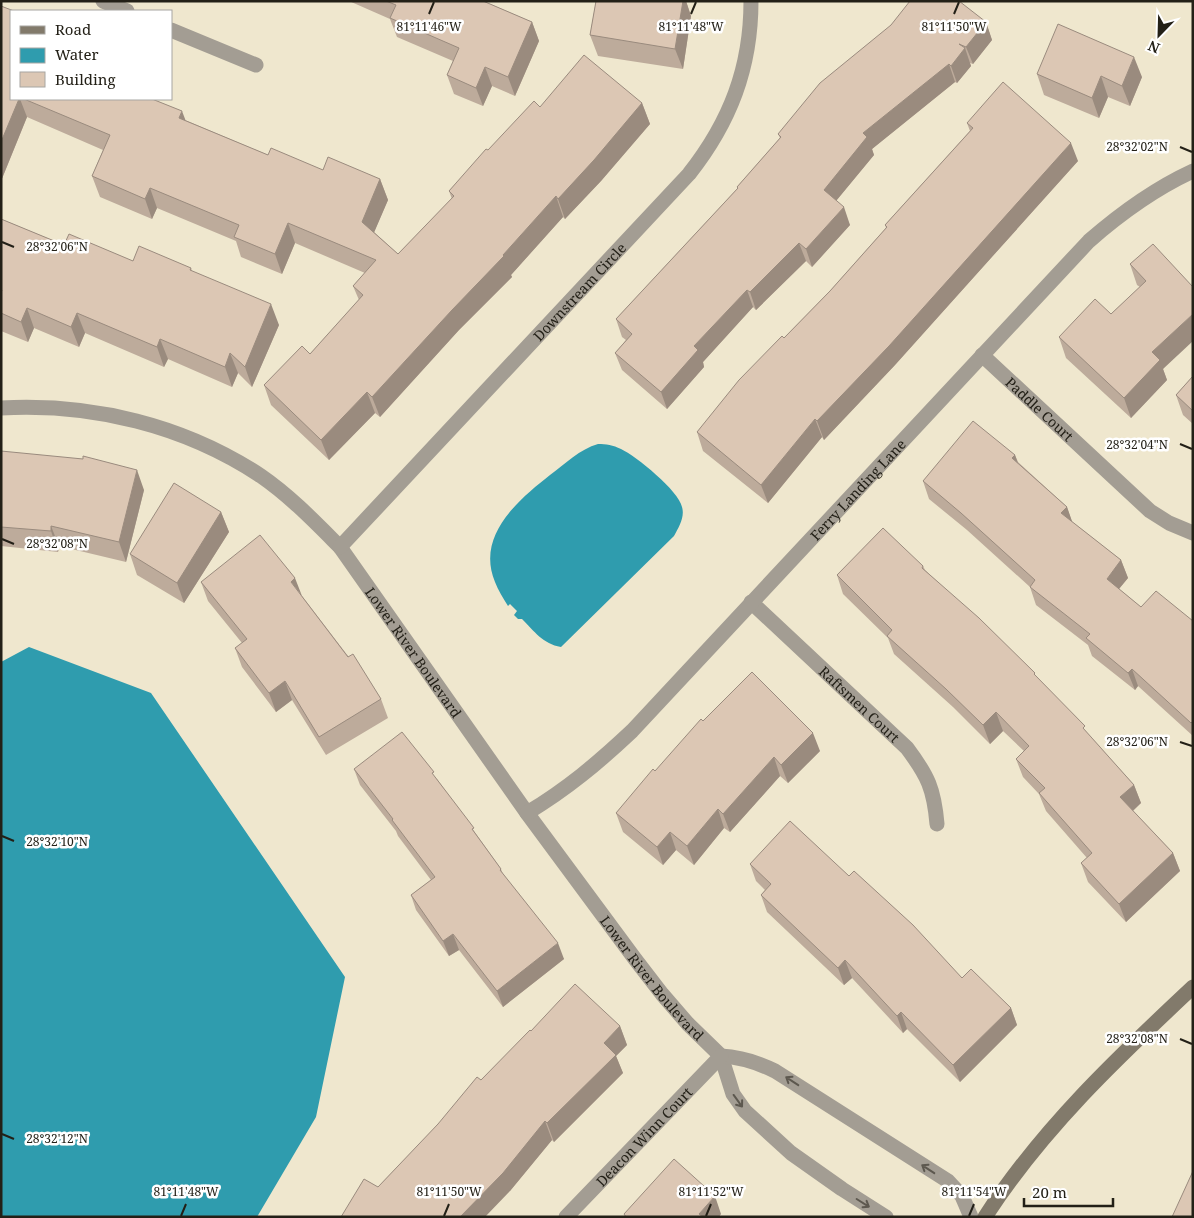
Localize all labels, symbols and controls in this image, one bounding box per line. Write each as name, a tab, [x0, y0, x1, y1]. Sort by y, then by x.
legend	[10, 10, 172, 100]
north arrow	[1134, 10, 1184, 60]
text: 81°11'46"W	[396, 18, 462, 35]
text: 81°11'48"W	[658, 18, 724, 35]
text: 81°11'50"W	[921, 18, 987, 35]
text: Road	[55, 19, 91, 39]
text: N	[1145, 37, 1163, 58]
text: Water	[55, 44, 98, 64]
text: Building	[55, 69, 116, 89]
text: 28°32'02"N	[1106, 138, 1168, 155]
text: 28°32'06"N	[26, 238, 88, 255]
street label: Downstream Circle	[528, 238, 630, 345]
street label: Paddle Court	[1002, 372, 1078, 445]
street label: Ferry Landing Lane	[805, 435, 909, 544]
text: 28°32'04"N	[1106, 436, 1168, 453]
text: 28°32'08"N	[26, 535, 88, 552]
street label: Lower River Boulevard	[361, 583, 466, 721]
street label: Raftsmen Court	[815, 661, 904, 746]
text: 28°32'06"N	[1106, 733, 1168, 750]
text: 28°32'10"N	[26, 833, 88, 850]
street label: Lower River Boulevard	[596, 911, 709, 1045]
text: 28°32'08"N	[1106, 1030, 1168, 1047]
one-way arrow	[785, 1076, 799, 1086]
street label: Deacon Winn Court	[591, 1082, 696, 1190]
one-way arrow	[733, 1094, 743, 1108]
text: 28°32'12"N	[26, 1130, 88, 1147]
one-way arrow	[922, 1164, 936, 1174]
scale bar	[1024, 1176, 1113, 1208]
text: 20 m	[1032, 1182, 1067, 1202]
text: 81°11'48"W	[153, 1183, 219, 1200]
text: 81°11'50"W	[416, 1183, 482, 1200]
text: 81°11'52"W	[678, 1183, 744, 1200]
text: 81°11'54"W	[941, 1183, 1007, 1200]
one-way arrow	[856, 1198, 870, 1208]

